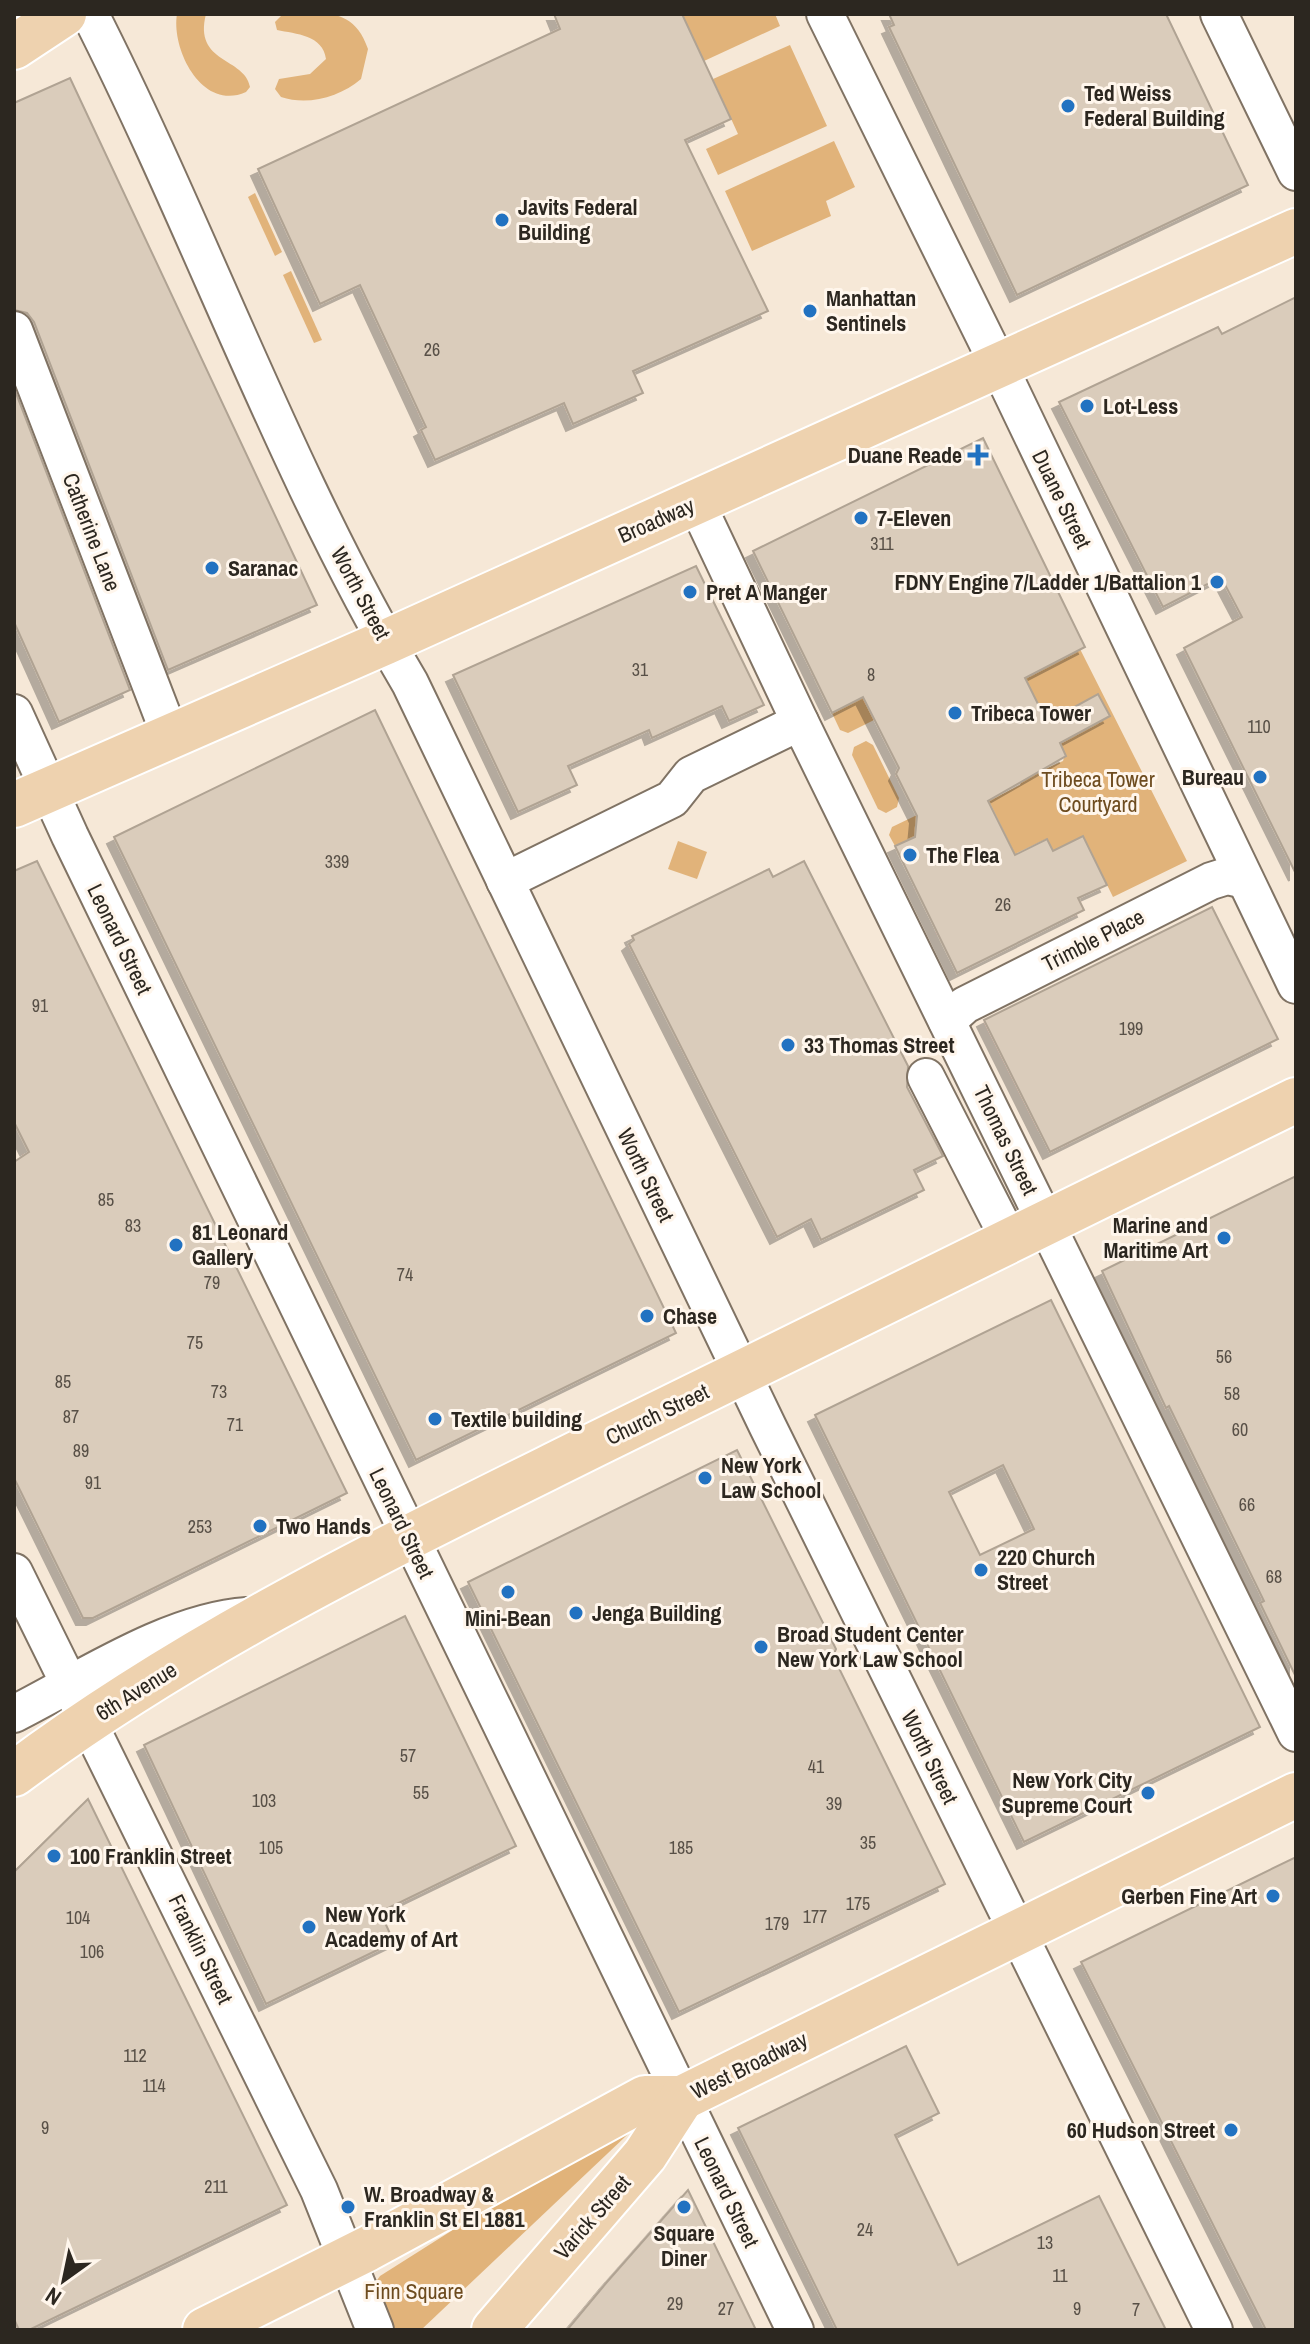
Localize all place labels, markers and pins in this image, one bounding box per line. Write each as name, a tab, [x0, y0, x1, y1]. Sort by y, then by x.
place label: Ted Weiss Federal Building	[1084, 78, 1224, 133]
marker: Ted Weiss Federal Building	[1059, 97, 1077, 115]
place label: Javits Federal Building	[518, 192, 637, 247]
marker: Javits Federal Building	[493, 211, 511, 229]
place label: Manhattan Sentinels	[826, 283, 916, 338]
marker: Manhattan Sentinels	[801, 302, 819, 320]
place label: Lot-Less	[1103, 391, 1178, 421]
marker: Lot-Less	[1078, 397, 1096, 415]
place label: Duane Reade	[848, 440, 962, 470]
marker: Duane Reade	[969, 446, 987, 464]
place label: 7-Eleven	[877, 503, 951, 533]
marker: 7-Eleven	[852, 509, 870, 527]
place label: Saranac	[228, 553, 298, 583]
marker: Saranac	[203, 559, 221, 577]
place label: FDNY Engine 7/Ladder 1/Battalion 1	[895, 567, 1202, 597]
marker: FDNY Engine 7/Ladder 1/Battalion 1	[1208, 573, 1226, 591]
place label: Pret A Manger	[706, 577, 827, 607]
marker: Pret A Manger	[681, 583, 699, 601]
place label: Tribeca Tower	[971, 698, 1091, 728]
marker: Tribeca Tower	[946, 704, 964, 722]
place label: Bureau	[1182, 762, 1244, 792]
marker: Bureau	[1251, 768, 1269, 786]
place label: The Flea	[926, 840, 999, 870]
marker: The Flea	[901, 846, 919, 864]
place label: 33 Thomas Street	[804, 1030, 954, 1060]
marker: 33 Thomas Street	[779, 1036, 797, 1054]
place label: Marine and Maritime Art	[1103, 1210, 1208, 1265]
place label: 81 Leonard Gallery	[192, 1217, 288, 1272]
marker: Marine and Maritime Art	[1215, 1229, 1233, 1247]
marker: 81 Leonard Gallery	[167, 1236, 185, 1254]
place label: Chase	[663, 1301, 717, 1331]
marker: Chase	[638, 1307, 656, 1325]
place label: Textile building	[451, 1404, 582, 1434]
marker: Textile building	[426, 1410, 444, 1428]
place label: New York Law School	[721, 1450, 821, 1505]
marker: New York Law School	[696, 1469, 714, 1487]
place label: Two Hands	[276, 1511, 371, 1541]
marker: Two Hands	[251, 1517, 269, 1535]
place label: 220 Church Street	[997, 1542, 1095, 1597]
marker: 220 Church Street	[972, 1561, 990, 1579]
marker: Mini-Bean	[499, 1583, 517, 1601]
place label: Jenga Building	[592, 1598, 721, 1628]
place label: Mini-Bean	[465, 1603, 551, 1633]
marker: Jenga Building	[567, 1604, 585, 1622]
place label: Broad Student Center New York Law School	[777, 1619, 963, 1674]
marker: Broad Student Center New York Law School	[752, 1638, 770, 1656]
place label: New York City Supreme Court	[1002, 1765, 1132, 1820]
marker: New York City Supreme Court	[1139, 1784, 1157, 1802]
place label: 100 Franklin Street	[70, 1841, 231, 1871]
marker: 100 Franklin Street	[45, 1847, 63, 1865]
place label: Gerben Fine Art	[1121, 1881, 1257, 1911]
marker: Gerben Fine Art	[1264, 1887, 1282, 1905]
place label: New York Academy of Art	[325, 1899, 458, 1954]
marker: New York Academy of Art	[300, 1918, 318, 1936]
place label: 60 Hudson Street	[1067, 2115, 1215, 2145]
marker: 60 Hudson Street	[1222, 2121, 1240, 2139]
place label: W. Broadway & Franklin St El 1881	[364, 2179, 525, 2234]
marker: W. Broadway & Franklin St El 1881	[339, 2198, 357, 2216]
marker: Square Diner	[675, 2198, 693, 2216]
place label: Square Diner	[653, 2218, 715, 2273]

